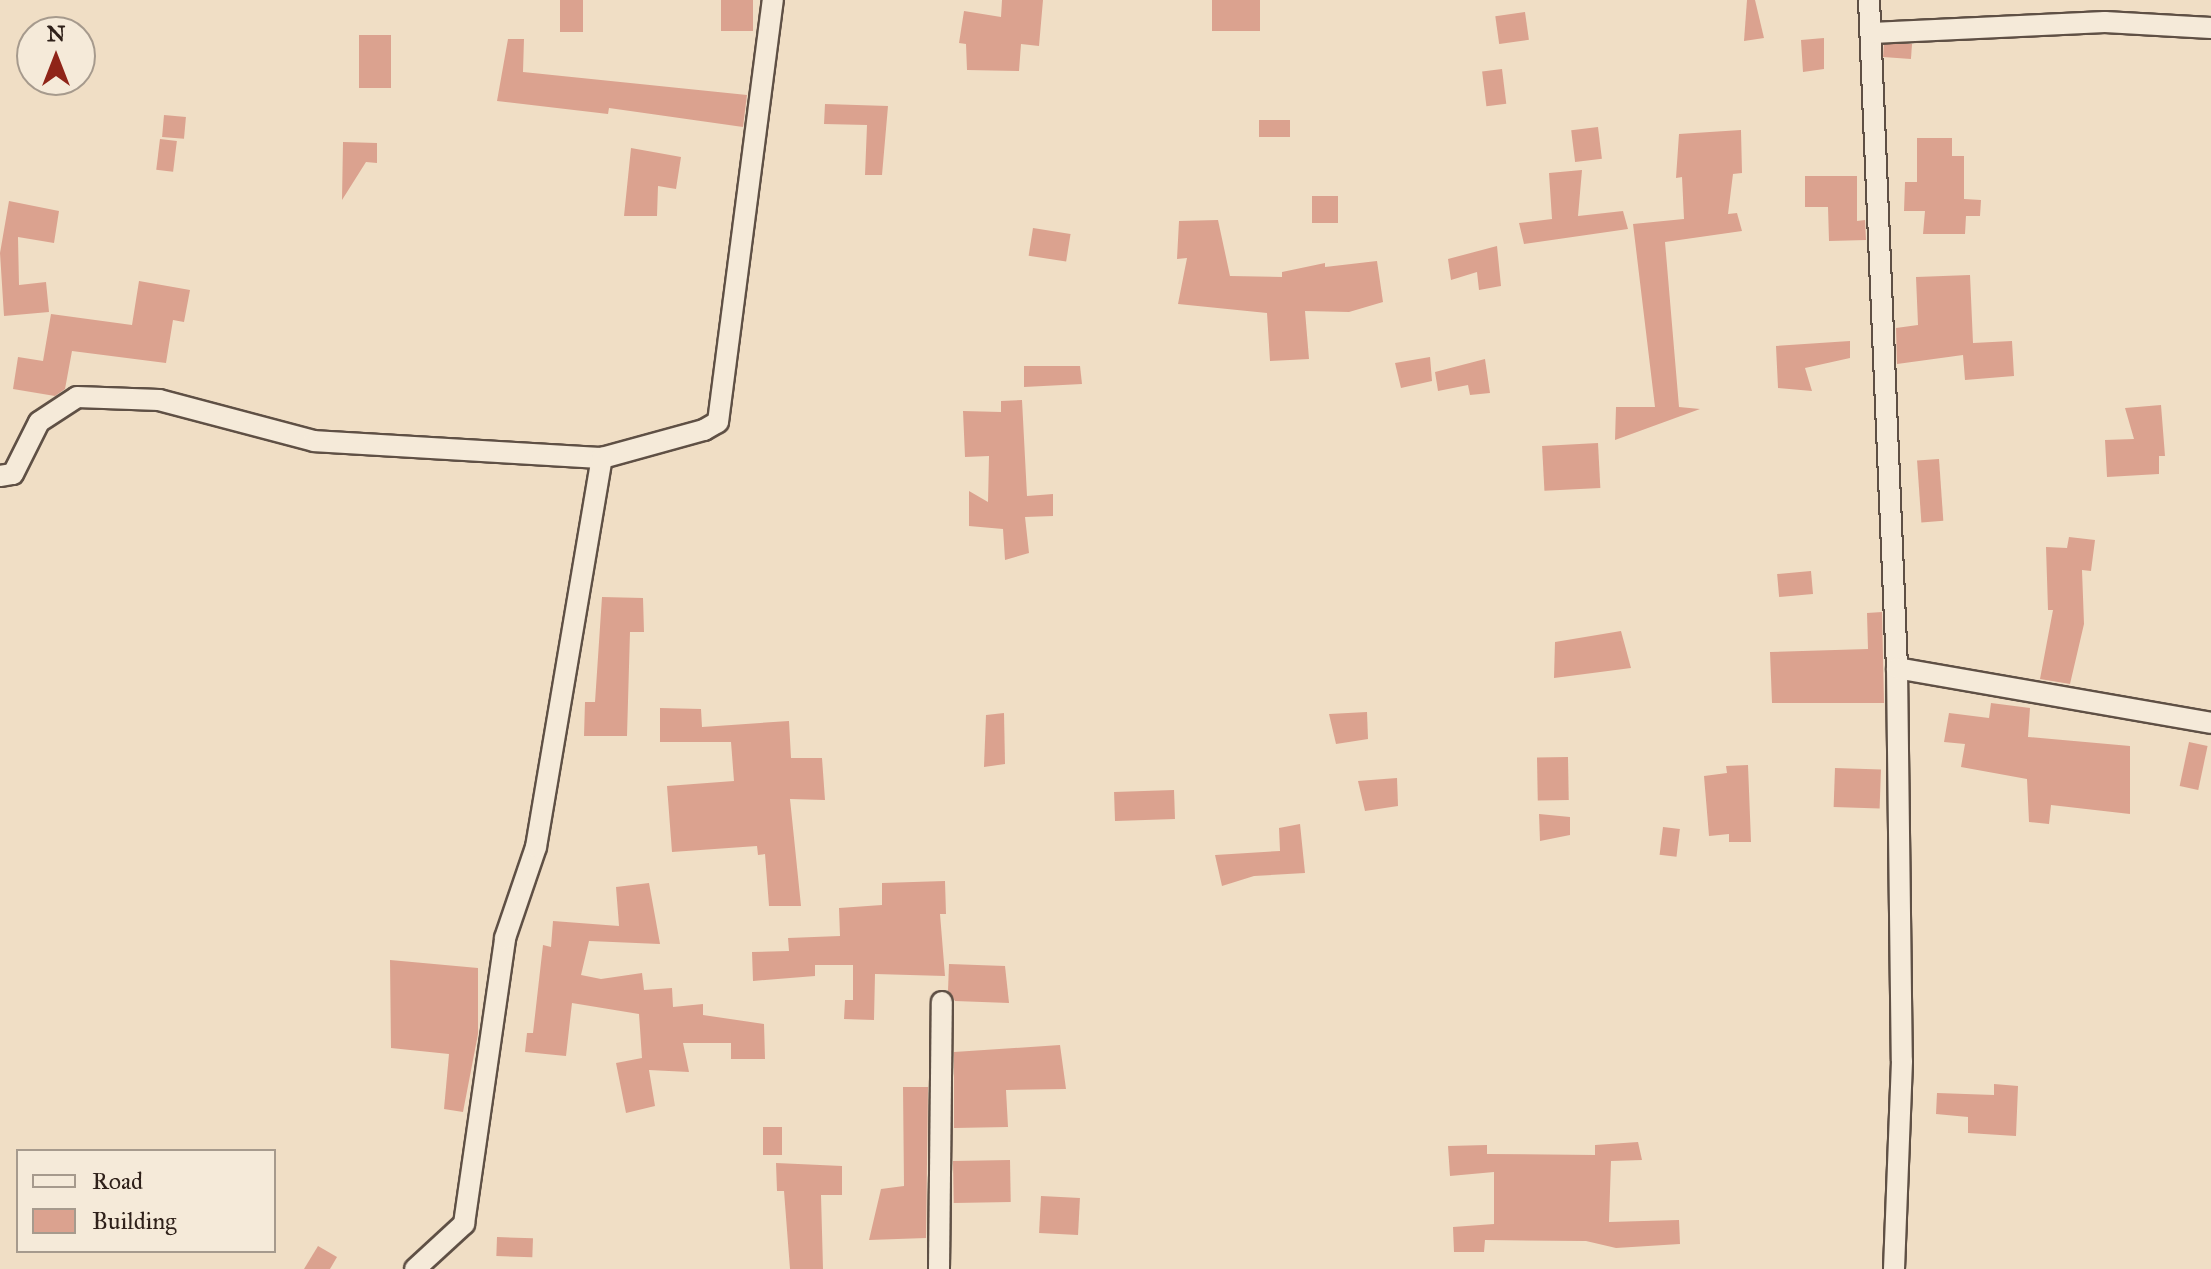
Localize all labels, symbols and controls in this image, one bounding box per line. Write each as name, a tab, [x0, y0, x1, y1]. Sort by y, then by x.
north arrow	[16, 16, 96, 96]
text: N	[47, 20, 65, 47]
legend	[16, 1149, 276, 1253]
text: Road	[92, 1166, 143, 1196]
text: Building	[92, 1206, 177, 1236]

